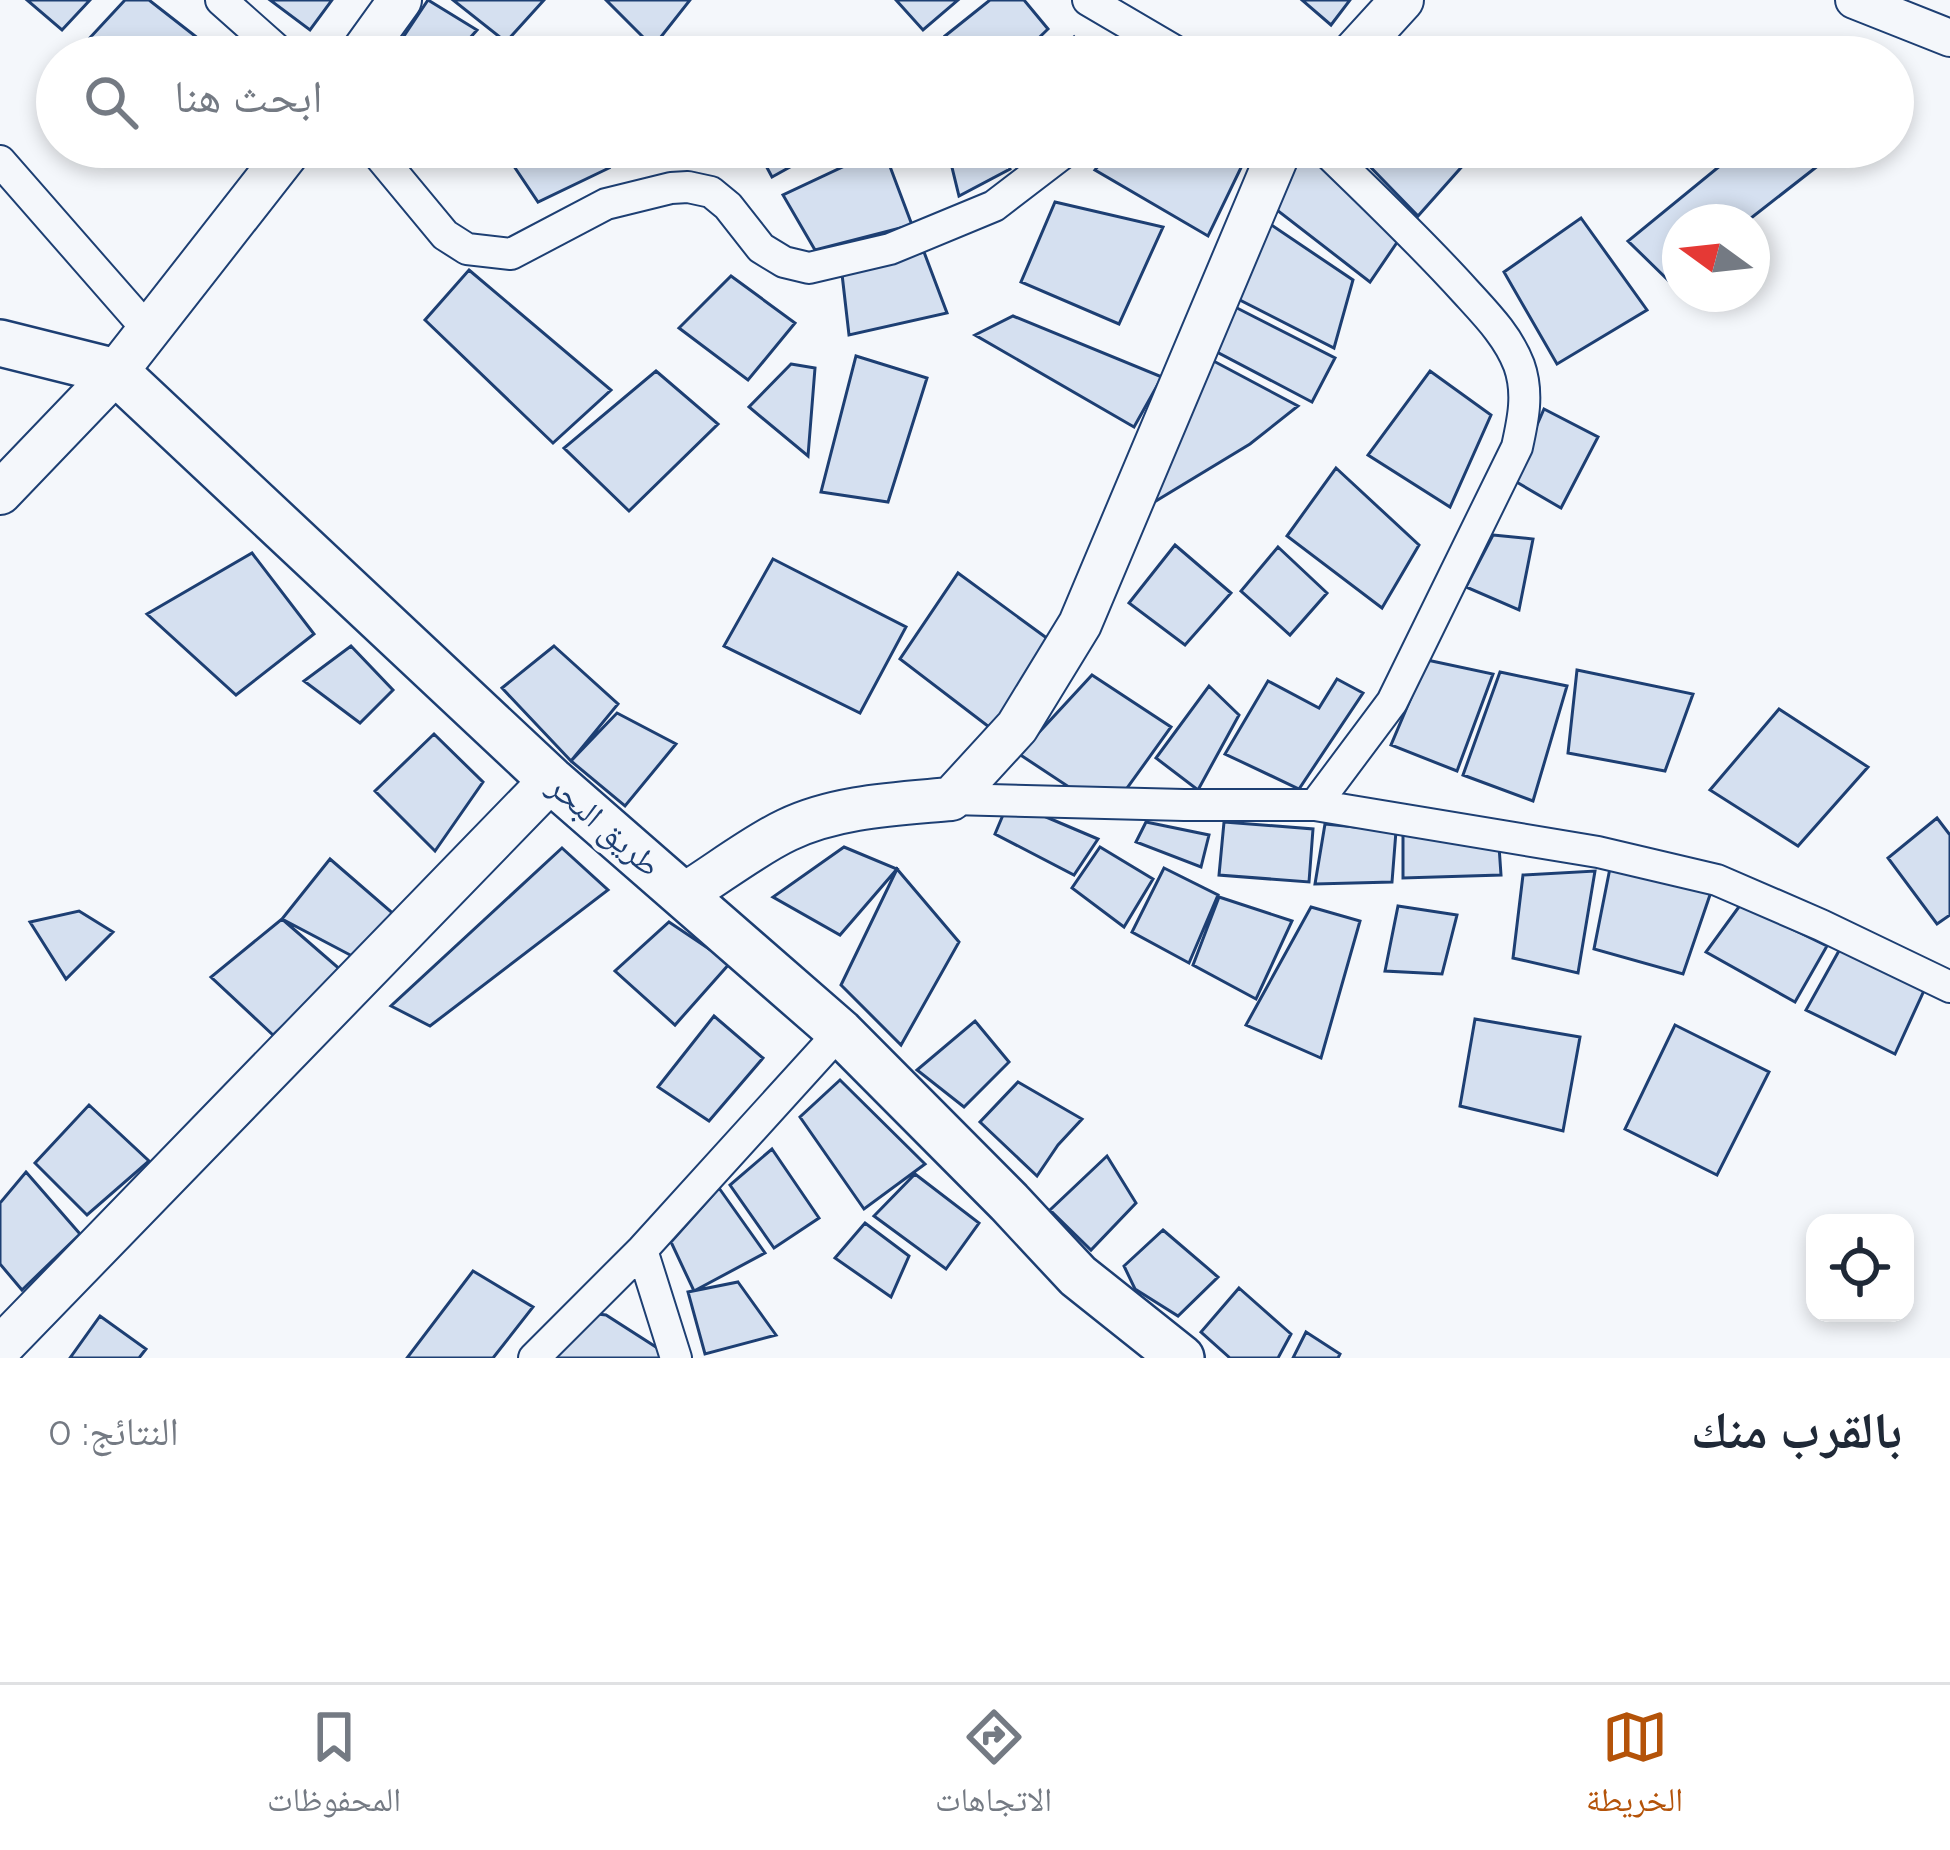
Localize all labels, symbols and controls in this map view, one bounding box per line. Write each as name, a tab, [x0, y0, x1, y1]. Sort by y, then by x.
search box	[36, 36, 1914, 168]
icon: search	[78, 69, 144, 135]
text: ابحث هنا	[174, 70, 323, 123]
north arrow	[1662, 204, 1770, 312]
street label: طريق البحر	[539, 765, 669, 885]
map controls	[1806, 1214, 1914, 1322]
button: locate	[1806, 1214, 1914, 1322]
text: بالقرب منك	[1691, 1400, 1902, 1460]
text: النتائج: 0	[48, 1408, 179, 1454]
tab: المحفوظات	[267, 1704, 401, 1832]
tab: الاتجاهات	[935, 1704, 1052, 1832]
tab: الخريطة	[1586, 1704, 1683, 1832]

